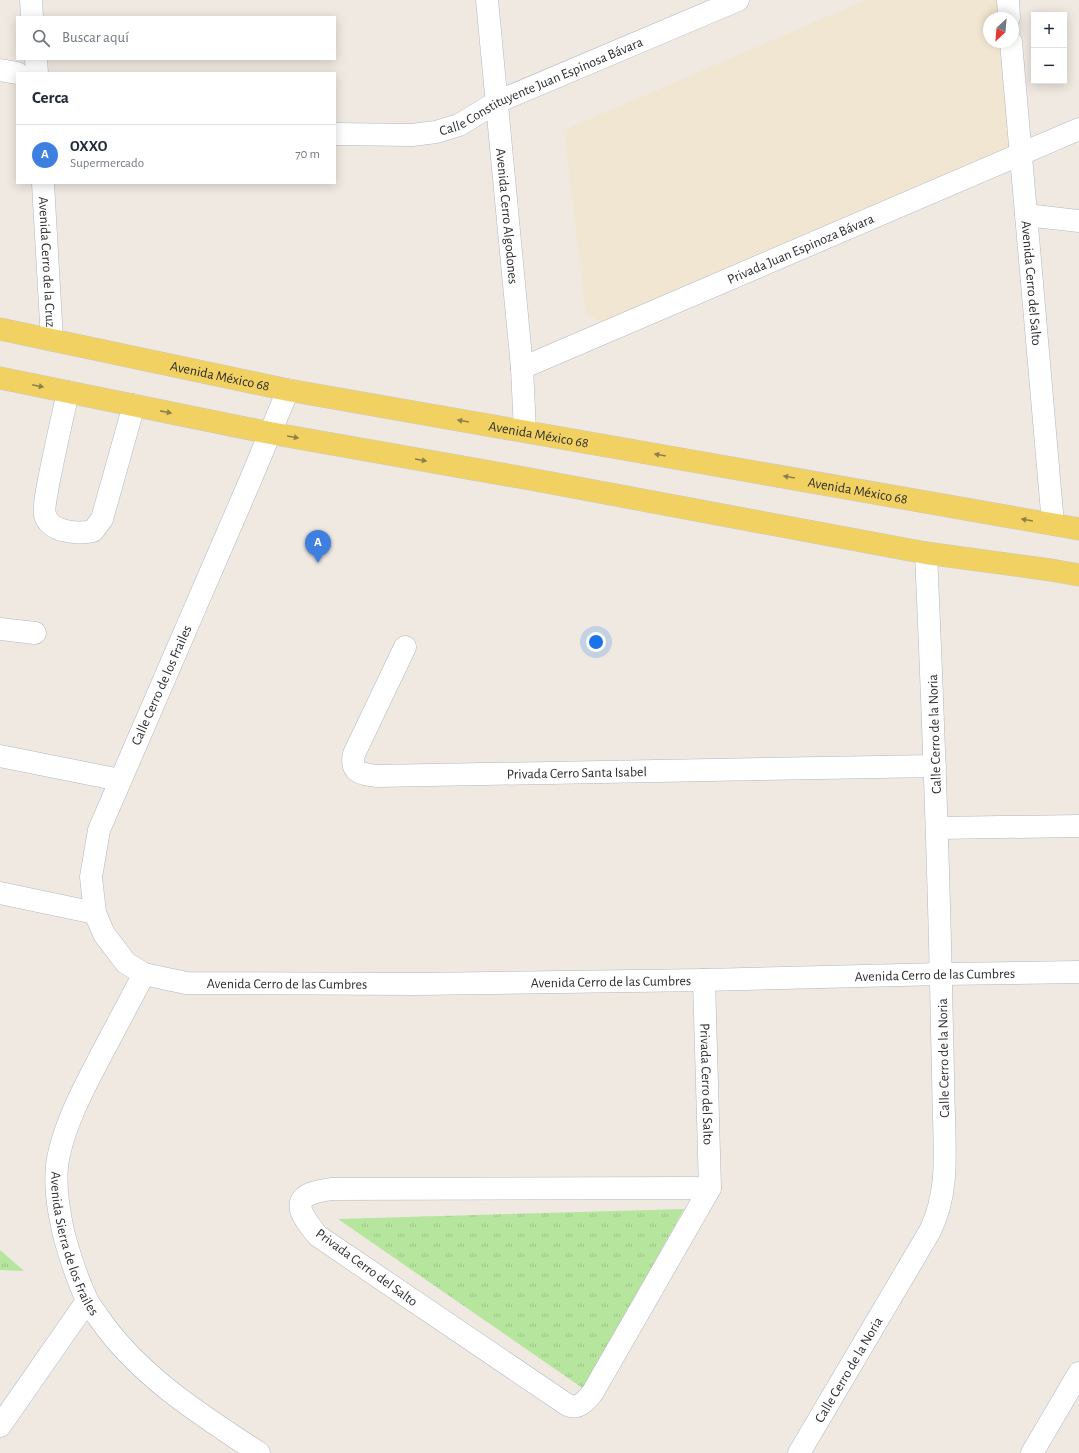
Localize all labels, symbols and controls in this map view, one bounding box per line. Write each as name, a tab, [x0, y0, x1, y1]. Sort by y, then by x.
north arrow	[983, 12, 1019, 48]
map controls	[1031, 12, 1067, 84]
button: +	[1031, 12, 1067, 48]
search box	[16, 16, 336, 60]
icon: search	[30, 27, 52, 49]
text: Buscar aquí	[62, 30, 129, 45]
street label: Calle Constituyente Juan Espinosa Bávara	[438, 35, 645, 139]
button: −	[1031, 48, 1067, 84]
text: Cerca	[32, 89, 69, 106]
text: OXXO	[70, 139, 107, 154]
street label: Avenida Cerro Algodones	[493, 147, 520, 285]
text: A	[41, 148, 49, 161]
text: 70 m	[295, 148, 320, 161]
text: Supermercado	[70, 157, 144, 170]
street label: Avenida Cerro de la Cruz	[36, 196, 57, 328]
street label: Privada Juan Espinoza Bávara	[725, 212, 877, 287]
street label: Avenida Cerro del Salto	[1019, 220, 1043, 346]
street label: Avenida México 68	[169, 359, 271, 394]
one-way arrow	[32, 383, 44, 389]
one-way arrow	[159, 409, 172, 415]
one-way arrow	[457, 417, 470, 423]
street label: Avenida México 68	[488, 419, 590, 451]
one-way arrow	[287, 434, 299, 440]
one-way arrow	[654, 452, 667, 458]
one-way arrow	[415, 457, 427, 463]
one-way arrow	[782, 474, 795, 480]
street label: Avenida México 68	[807, 475, 909, 507]
one-way arrow	[1021, 516, 1033, 522]
pin: A	[305, 530, 331, 563]
street label: Calle Cerro de los Frailes	[129, 623, 195, 748]
your location	[586, 632, 606, 652]
street label: Calle Cerro de la Noria	[926, 673, 944, 794]
street label: Privada Cerro Santa Isabel	[507, 765, 647, 782]
street label: Avenida Cerro de las Cumbres	[854, 967, 1015, 984]
street label: Avenida Cerro de las Cumbres	[531, 974, 691, 990]
street label: Avenida Cerro de las Cumbres	[207, 977, 367, 992]
street label: Calle Cerro de la Noria	[936, 997, 952, 1118]
street label: Privada Cerro del Salto	[697, 1023, 715, 1145]
street label: Avenida Sierra de los Frailes	[48, 1171, 101, 1318]
street label: Privada Cerro del Salto	[313, 1226, 420, 1309]
street label: Calle Cerro de la Noria	[813, 1314, 886, 1425]

